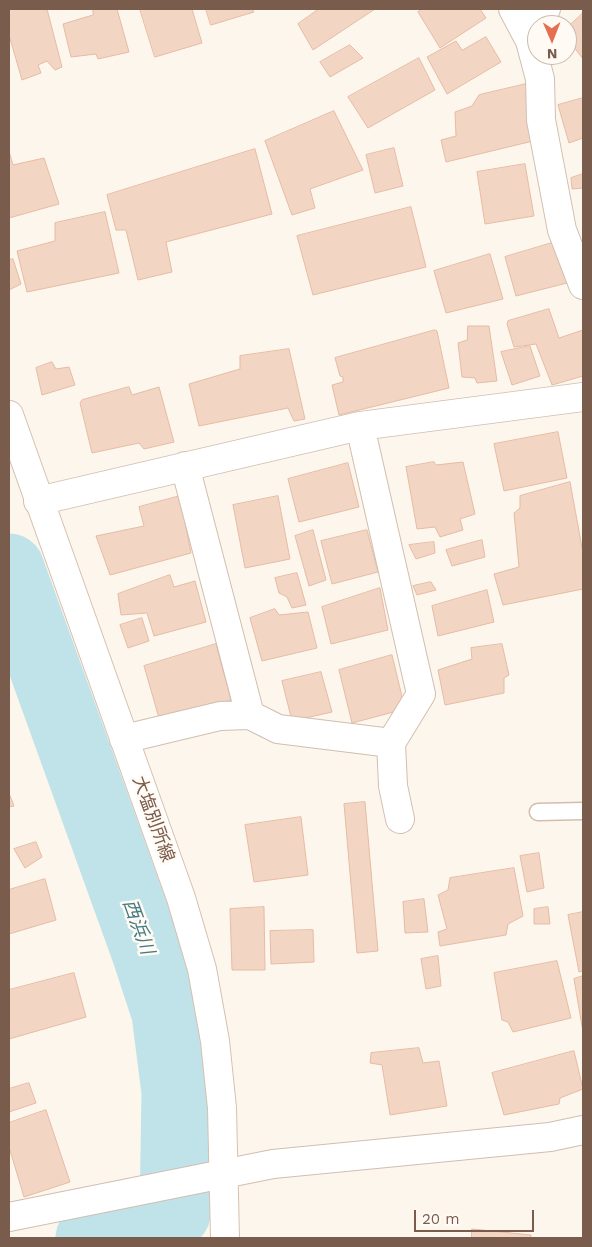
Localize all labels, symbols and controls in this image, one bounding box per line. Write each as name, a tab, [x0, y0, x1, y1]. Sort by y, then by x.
north arrow	[527, 15, 577, 65]
text: N	[547, 46, 558, 62]
street label: 大塩別所線	[127, 773, 179, 865]
water label: 西浜川	[118, 896, 158, 958]
scale bar	[417, 1200, 537, 1232]
text: 20 m	[422, 1210, 460, 1228]

